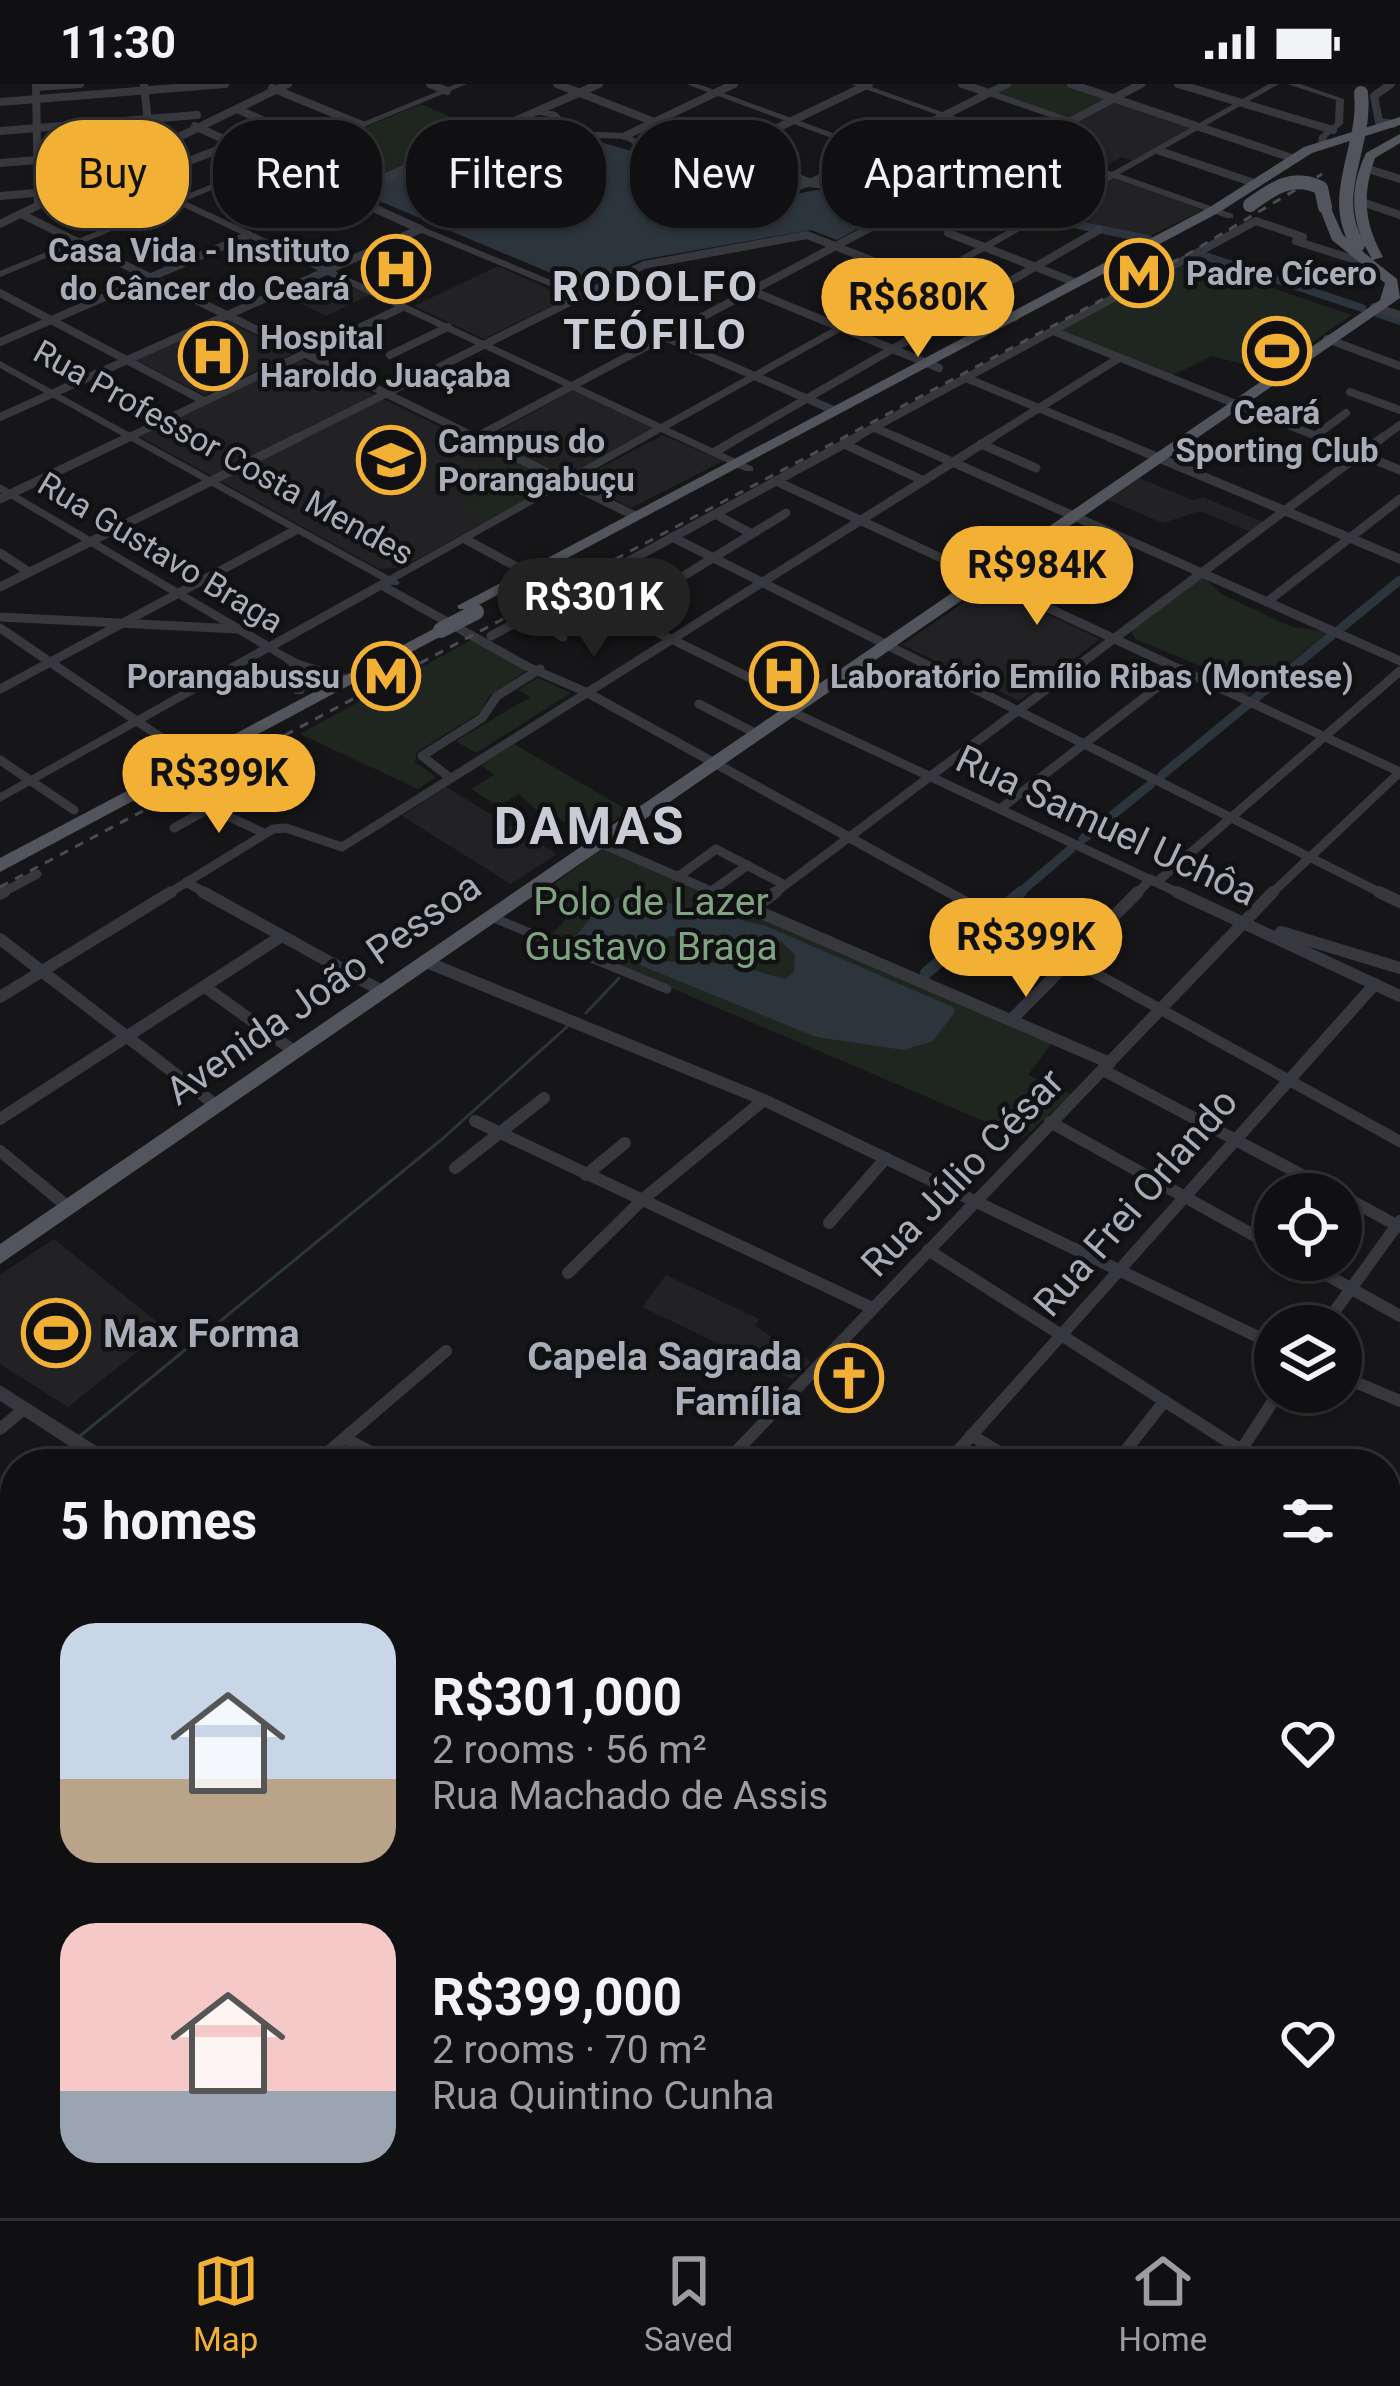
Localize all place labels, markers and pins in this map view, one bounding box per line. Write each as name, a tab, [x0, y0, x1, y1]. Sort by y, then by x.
place label: Casa Vida - Instituto do Câncer do Ceará	[48, 231, 350, 308]
hospital icon: Casa Vida - Instituto do Câncer do Ceará	[361, 234, 431, 304]
metro station icon: Padre Cícero	[1104, 238, 1174, 308]
place label: Padre Cícero	[1186, 254, 1377, 293]
pin: R$680K	[820, 258, 1016, 360]
sports icon: Ceará Sporting Club	[1242, 316, 1312, 386]
place label: Hospital Haroldo Juaçaba	[260, 318, 511, 395]
hospital icon: Hospital Haroldo Juaçaba	[178, 321, 248, 391]
place label: Ceará Sporting Club	[1175, 393, 1379, 470]
place label: Campus do Porangabuçu	[438, 422, 635, 499]
school or university icon: Campus do Porangabuçu	[356, 425, 426, 495]
pin: R$984K	[939, 526, 1135, 628]
pin: R$301K	[496, 558, 692, 660]
metro station icon: Porangabussu	[351, 641, 421, 711]
hospital icon: Laboratório Emílio Ribas (Montese)	[749, 641, 819, 711]
place label: Porangabussu	[127, 657, 340, 696]
place label: Laboratório Emílio Ribas (Montese)	[830, 657, 1354, 696]
pin: R$399K	[121, 734, 317, 836]
pin: R$399K	[928, 898, 1124, 1000]
sports icon: Max Forma	[21, 1298, 91, 1368]
place label: Max Forma	[103, 1311, 300, 1357]
place label: Capela Sagrada Família	[527, 1334, 802, 1425]
church icon: Capela Sagrada Família	[814, 1343, 884, 1413]

